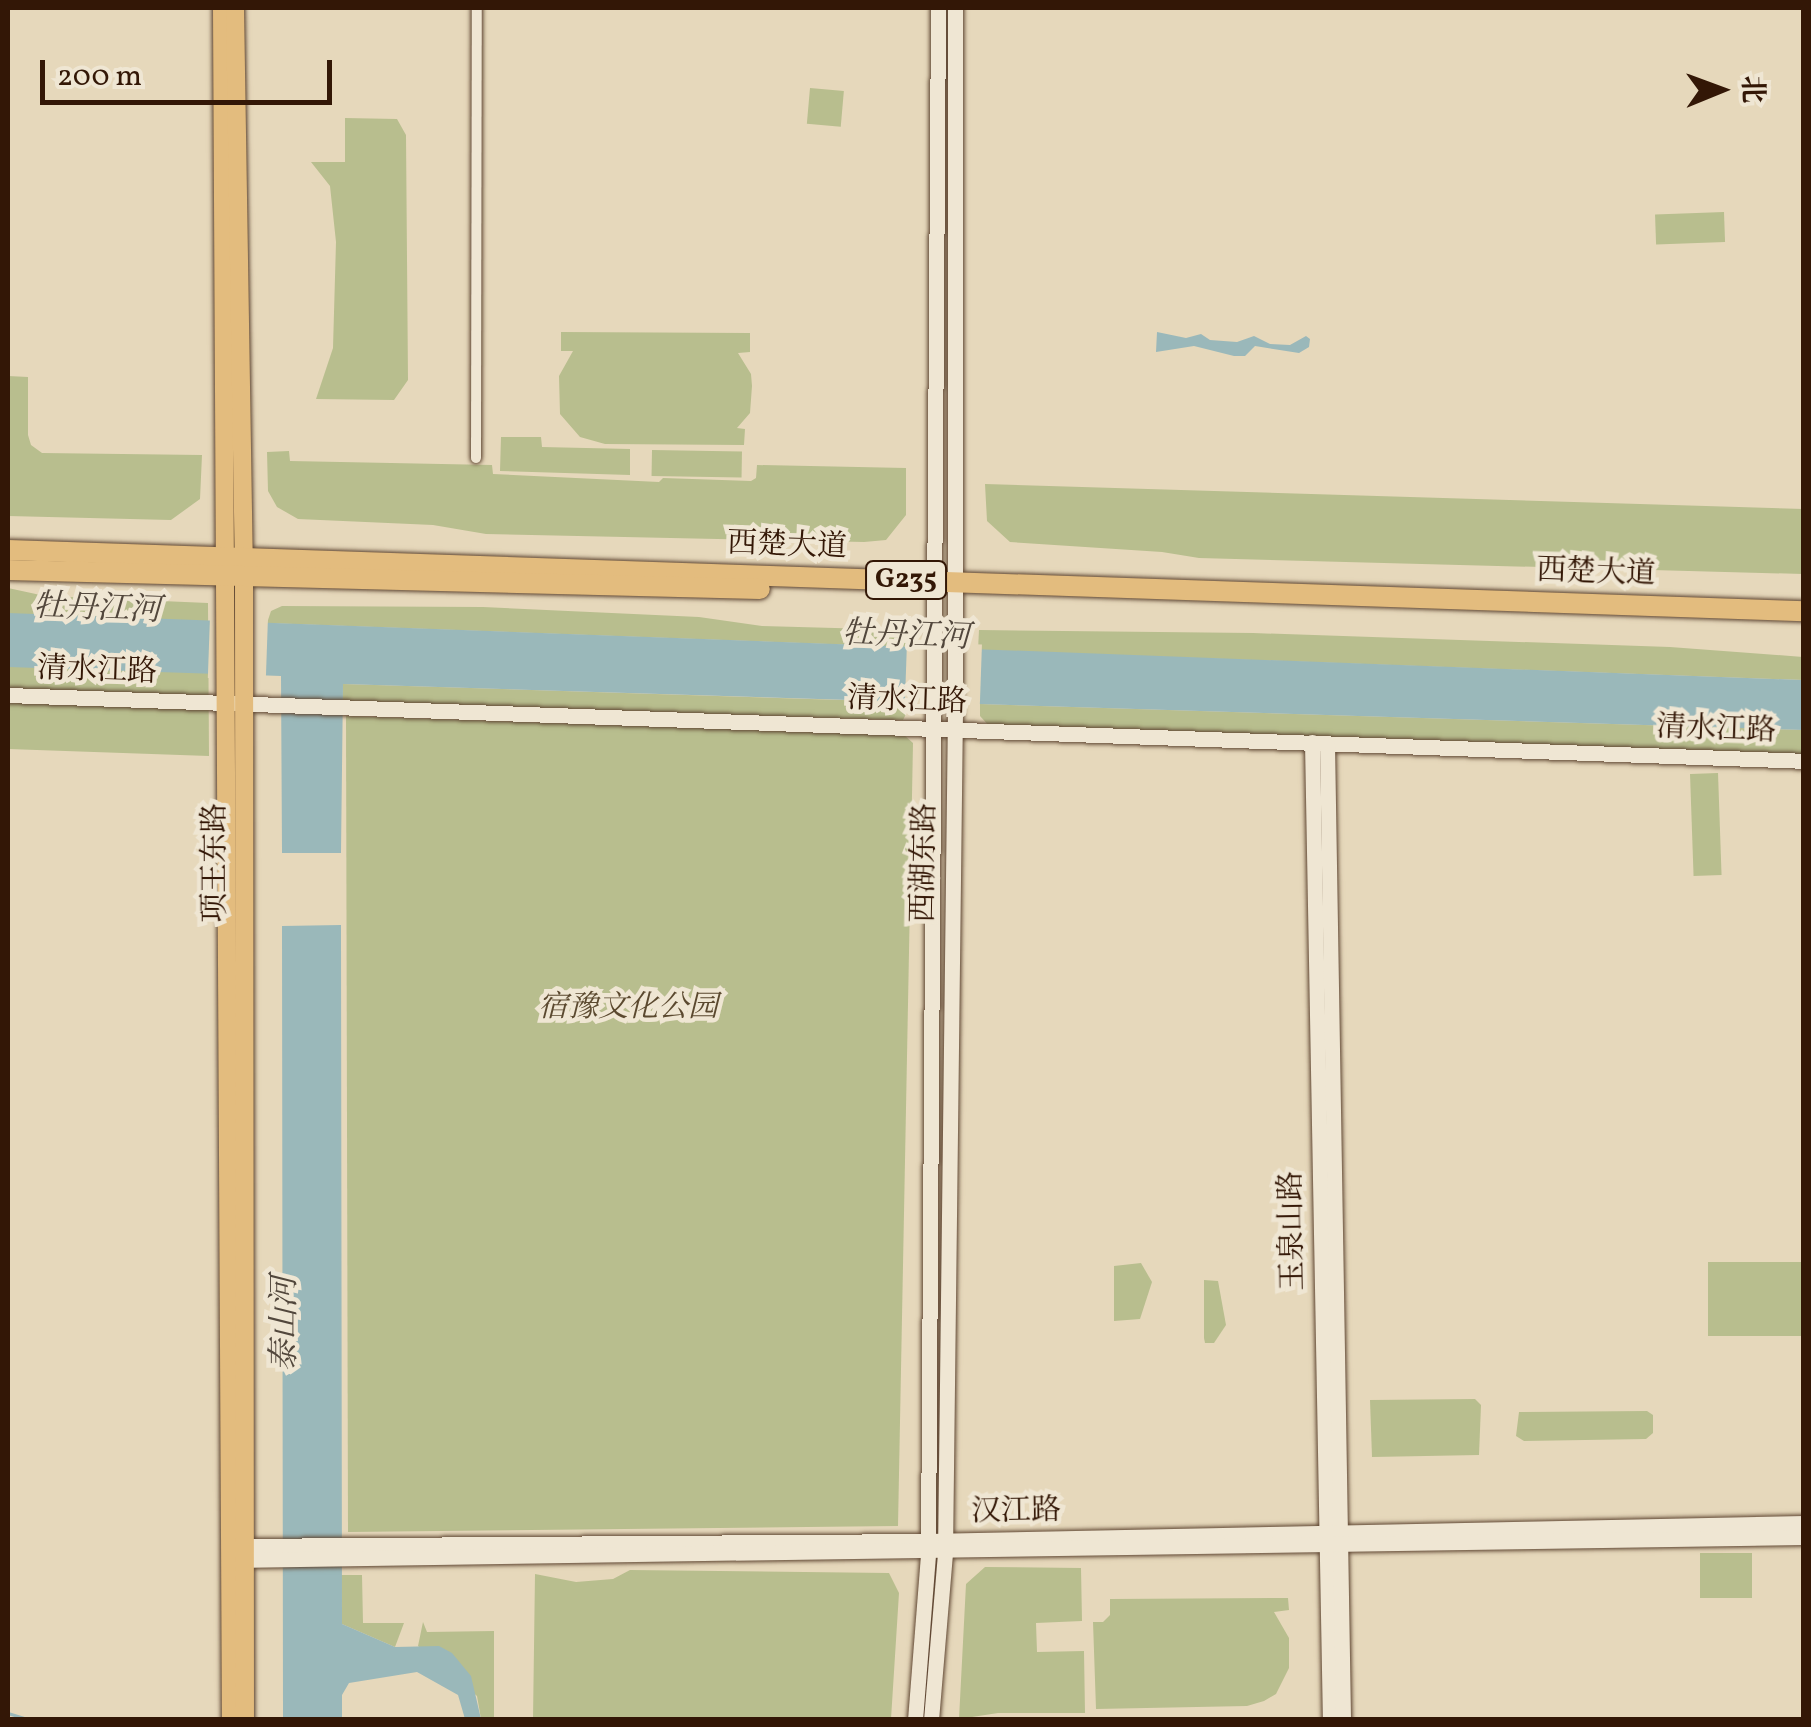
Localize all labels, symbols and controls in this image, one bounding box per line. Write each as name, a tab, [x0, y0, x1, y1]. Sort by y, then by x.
scale bar	[45, 40, 338, 102]
north arrow	[1671, 40, 1771, 140]
text: 200 m	[57, 56, 142, 98]
text: 北	[1732, 75, 1771, 104]
street label: 西楚大道	[726, 526, 848, 566]
street label: 西楚大道	[1535, 553, 1657, 593]
road number: G235	[864, 557, 948, 603]
water label: 牡丹江河	[32, 589, 162, 631]
water label: 牡丹江河	[841, 616, 971, 658]
street label: 清水江路	[36, 651, 158, 691]
street label: 清水江路	[846, 681, 968, 721]
street label: 清水江路	[1655, 710, 1777, 750]
street label: 项王东路	[198, 803, 234, 923]
street label: 西湖东路	[906, 803, 944, 923]
park label: 宿豫文化公园	[538, 990, 718, 1026]
street label: 玉泉山路	[1274, 1171, 1312, 1291]
water label: 泰山河	[267, 1276, 305, 1372]
street label: 汉江路	[971, 1493, 1061, 1531]

